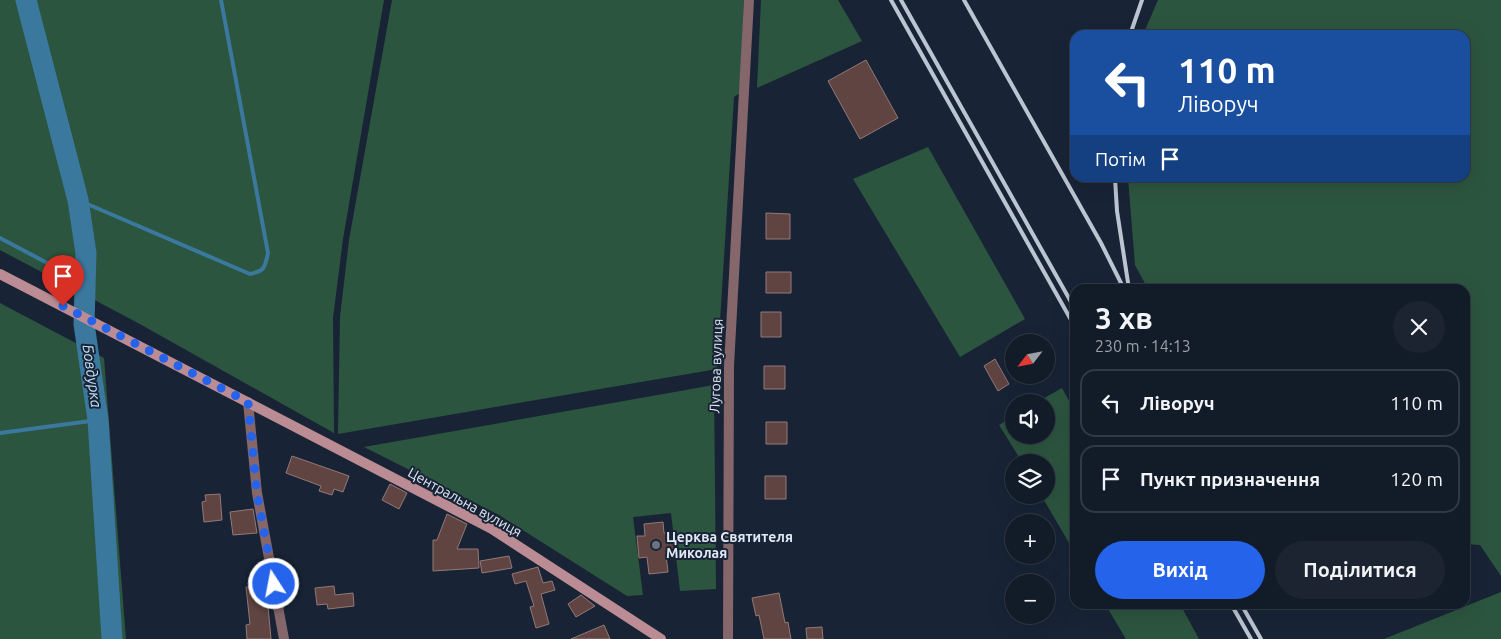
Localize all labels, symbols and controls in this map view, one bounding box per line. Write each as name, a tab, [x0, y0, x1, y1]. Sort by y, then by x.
icon: left	[1095, 50, 1160, 115]
text: 110 m	[1178, 50, 1276, 90]
text: Ліворуч	[1178, 91, 1259, 116]
icon: arrive	[1156, 145, 1184, 173]
text: Потім	[1095, 148, 1146, 170]
pin	[42, 255, 84, 306]
icon: arrive	[49, 262, 77, 290]
text: 3 хв	[1095, 301, 1153, 335]
button: close	[1393, 301, 1445, 353]
street label: Лугова вулиця	[706, 318, 726, 414]
north arrow	[1005, 334, 1055, 384]
map controls	[1005, 334, 1055, 624]
text: 230 m · 14:13	[1095, 337, 1191, 355]
water label: Бовдурка	[80, 343, 105, 409]
icon: left	[1097, 389, 1125, 417]
text: Ліворуч	[1140, 392, 1214, 414]
text: 110 m	[1390, 392, 1443, 414]
button: sound	[1005, 394, 1055, 444]
button: layers	[1005, 454, 1055, 504]
street label: Центральна вулиця	[405, 464, 525, 540]
icon: arrive	[1097, 465, 1125, 493]
text: Пункт призначення	[1140, 468, 1320, 490]
text: 120 m	[1390, 468, 1443, 490]
button: +	[1005, 514, 1055, 564]
place label: Церква Святителя Миколая	[666, 529, 793, 561]
marker: Церква Святителя Миколая	[650, 539, 662, 551]
button: Вихід	[1095, 541, 1265, 599]
button: Поділитися	[1275, 541, 1445, 599]
position arrow	[247, 557, 299, 609]
button: −	[1005, 574, 1055, 624]

